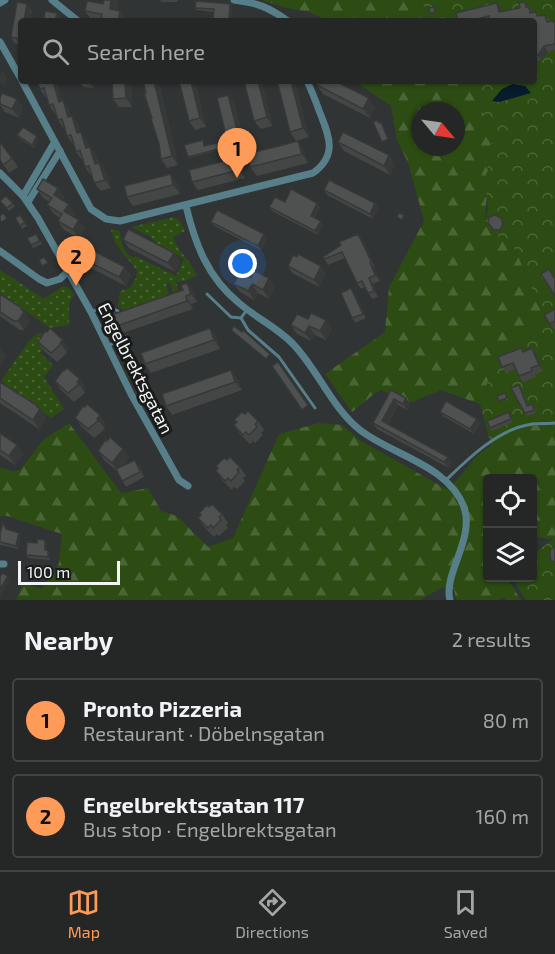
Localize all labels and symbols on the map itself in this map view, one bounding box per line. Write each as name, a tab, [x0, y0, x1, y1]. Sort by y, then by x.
north arrow	[411, 102, 465, 156]
pin: 1	[218, 128, 256, 178]
pin: 2	[56, 236, 96, 286]
your location	[228, 249, 257, 278]
street label: Engelbrektsgatan	[93, 299, 179, 437]
scale bar	[18, 558, 120, 586]

